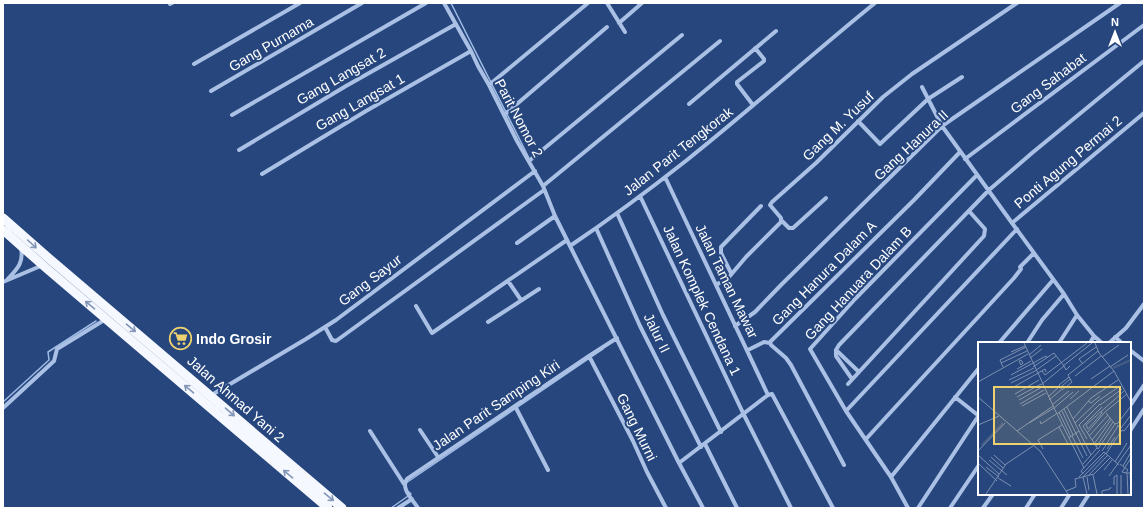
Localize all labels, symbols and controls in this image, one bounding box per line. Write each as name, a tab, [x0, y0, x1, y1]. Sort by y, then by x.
north arrow	[1095, 12, 1135, 52]
street label: Gang Purnama	[226, 13, 316, 75]
text: N	[1111, 16, 1119, 28]
street label: Gang Langsat 2	[294, 44, 388, 108]
street label: Gang Sahabat	[1007, 49, 1089, 117]
street label: Gang Langsat 1	[313, 70, 407, 134]
street label: Parit Nomor 2	[492, 76, 546, 160]
street label: Gang M. Yusuf	[799, 88, 877, 164]
street label: Jalan Parit Tengkorak	[620, 103, 737, 199]
street label: Gang Hanura II	[871, 107, 951, 183]
street label: Ponti Agung Permai 2	[1011, 112, 1125, 212]
street label: Gang Hanura Dalam A	[769, 217, 880, 328]
street label: Jalan Taman Mawar	[692, 221, 762, 341]
street label: Jalan Komplek Cendana 1	[660, 222, 744, 378]
street label: Gang Hanuara Dalam B	[801, 223, 915, 343]
one-way arrow	[27, 239, 37, 248]
street label: Gang Sayur	[335, 251, 405, 309]
one-way arrow	[84, 301, 95, 310]
street label: Jalur II	[641, 311, 673, 355]
one-way arrow	[126, 323, 136, 332]
supermarket icon: Indo Grosir	[167, 326, 193, 352]
place label: Indo Grosir	[196, 331, 272, 347]
inset map	[978, 342, 1131, 495]
street label: Jalan Ahmad Yani 2	[184, 353, 288, 446]
street label: Jalan Parit Samping Kiri	[430, 357, 562, 453]
one-way arrow	[184, 384, 194, 394]
street label: Gang Murni	[614, 391, 660, 463]
one-way arrow	[224, 408, 235, 417]
one-way arrow	[282, 469, 293, 478]
one-way arrow	[323, 492, 334, 501]

